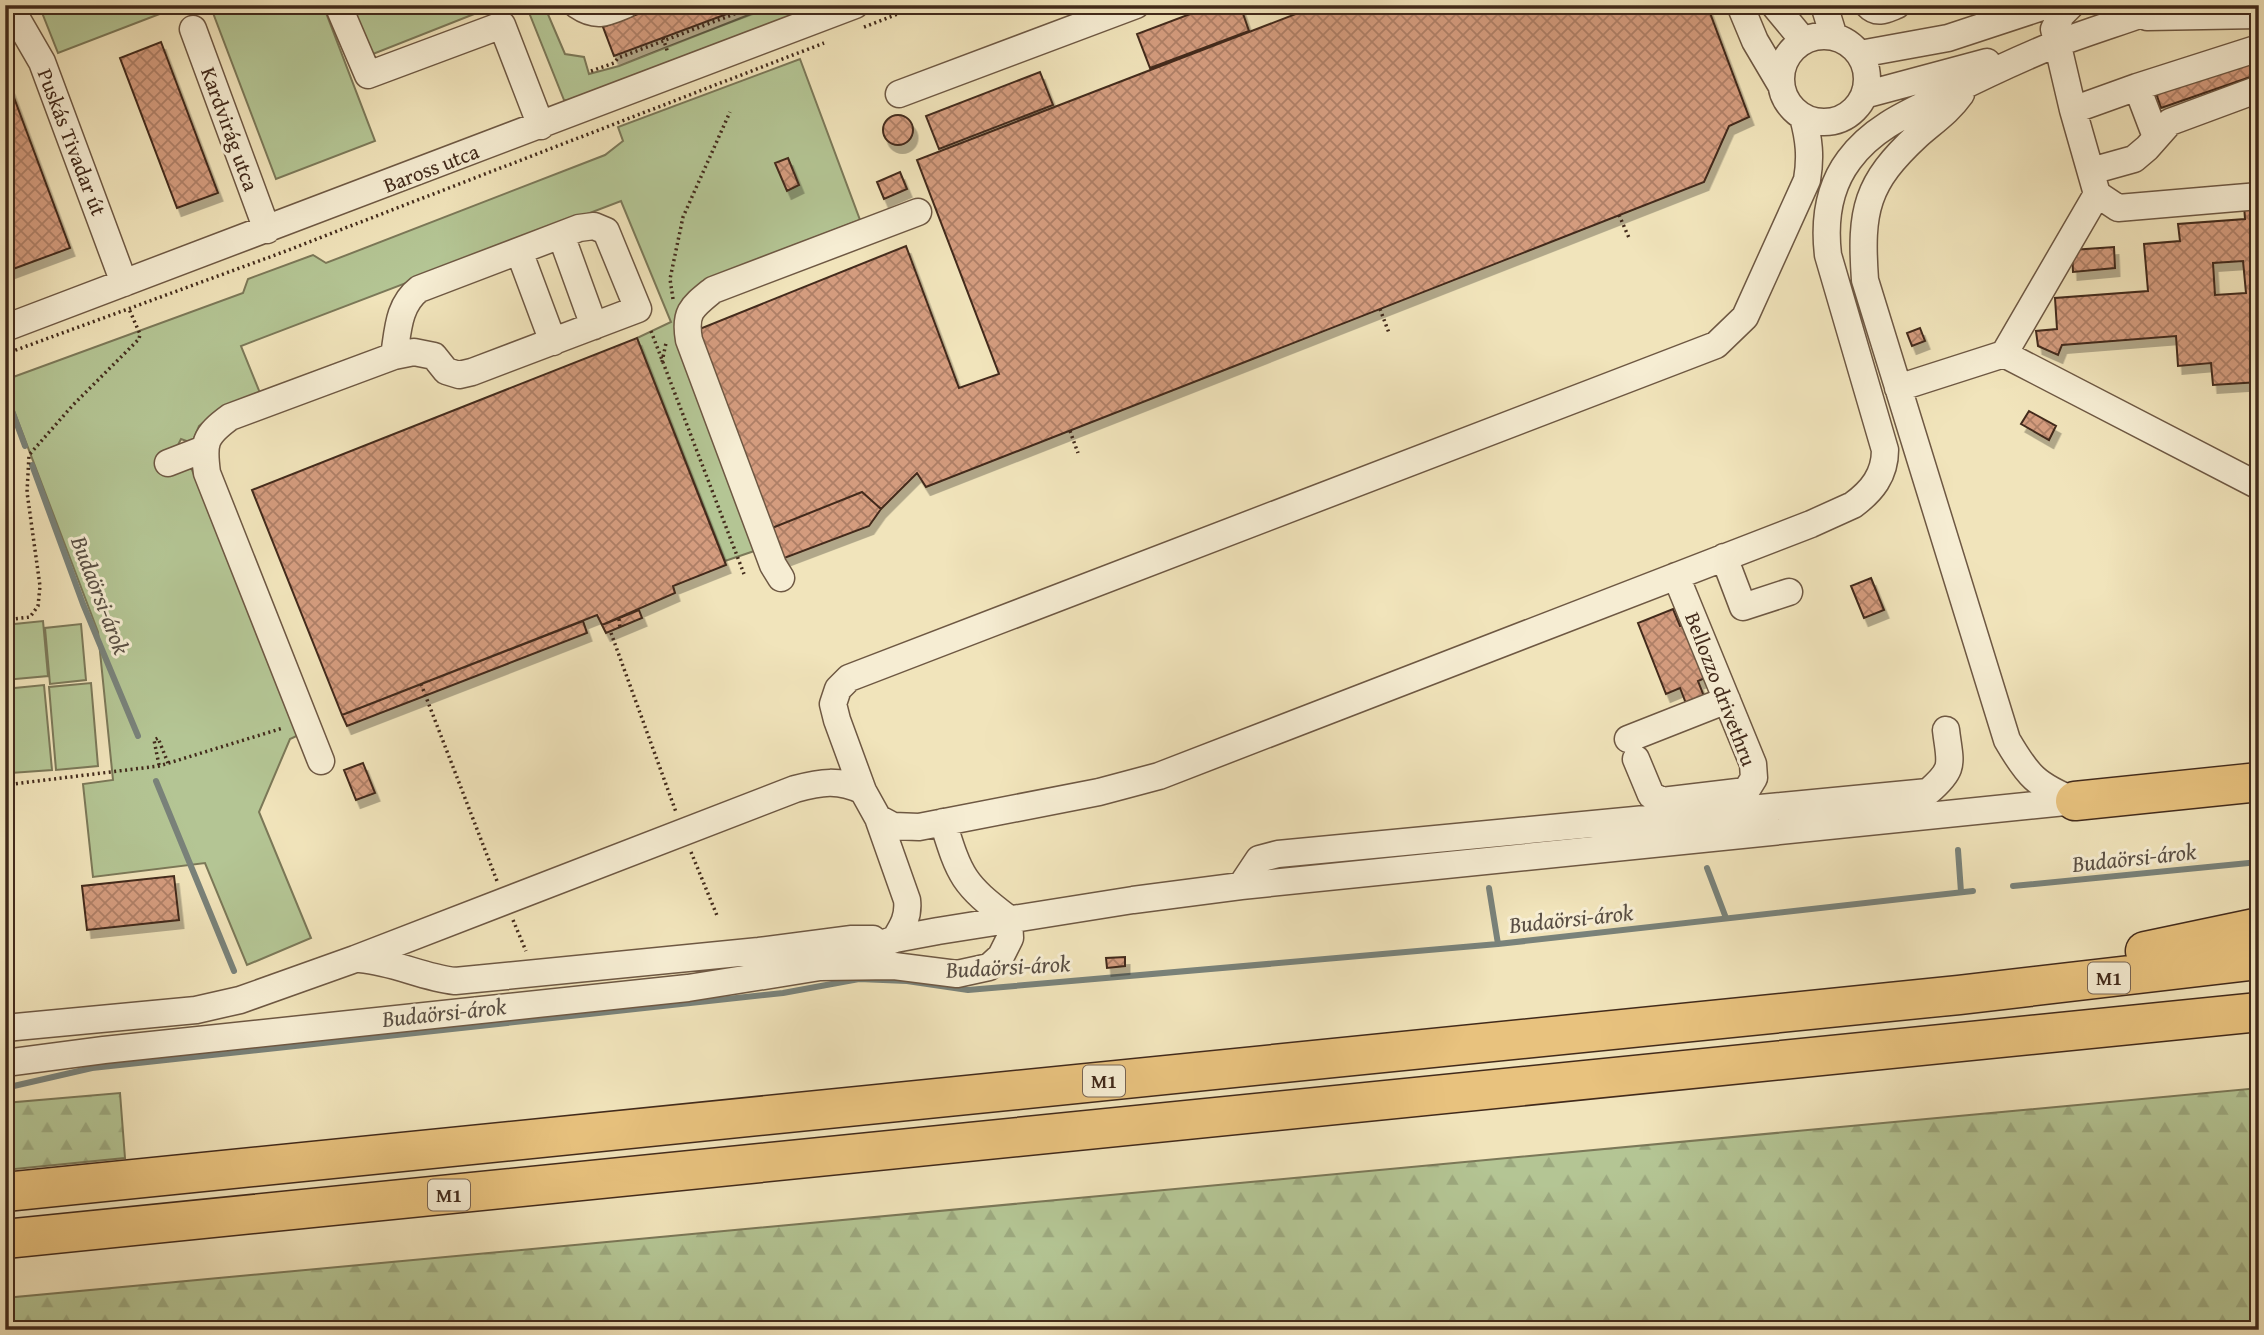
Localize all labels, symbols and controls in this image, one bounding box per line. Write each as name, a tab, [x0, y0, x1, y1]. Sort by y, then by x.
street label: Kardvirág utca	[193, 63, 267, 195]
street label: Puskás Tivadar út	[30, 64, 115, 221]
street label: Baross utca	[379, 136, 483, 200]
water label: Budaörsi-árok	[63, 530, 139, 659]
street label: Bellozzo drivethru	[1677, 607, 1765, 771]
water label: Budaörsi-árok	[2069, 834, 2198, 880]
water label: Budaörsi-árok	[1506, 895, 1635, 941]
water label: Budaörsi-árok	[944, 946, 1071, 986]
road number: M1	[2088, 962, 2130, 994]
water label: Budaörsi-árok	[379, 989, 508, 1035]
road number: M1	[1083, 1065, 1125, 1096]
road number: M1	[428, 1180, 470, 1210]

